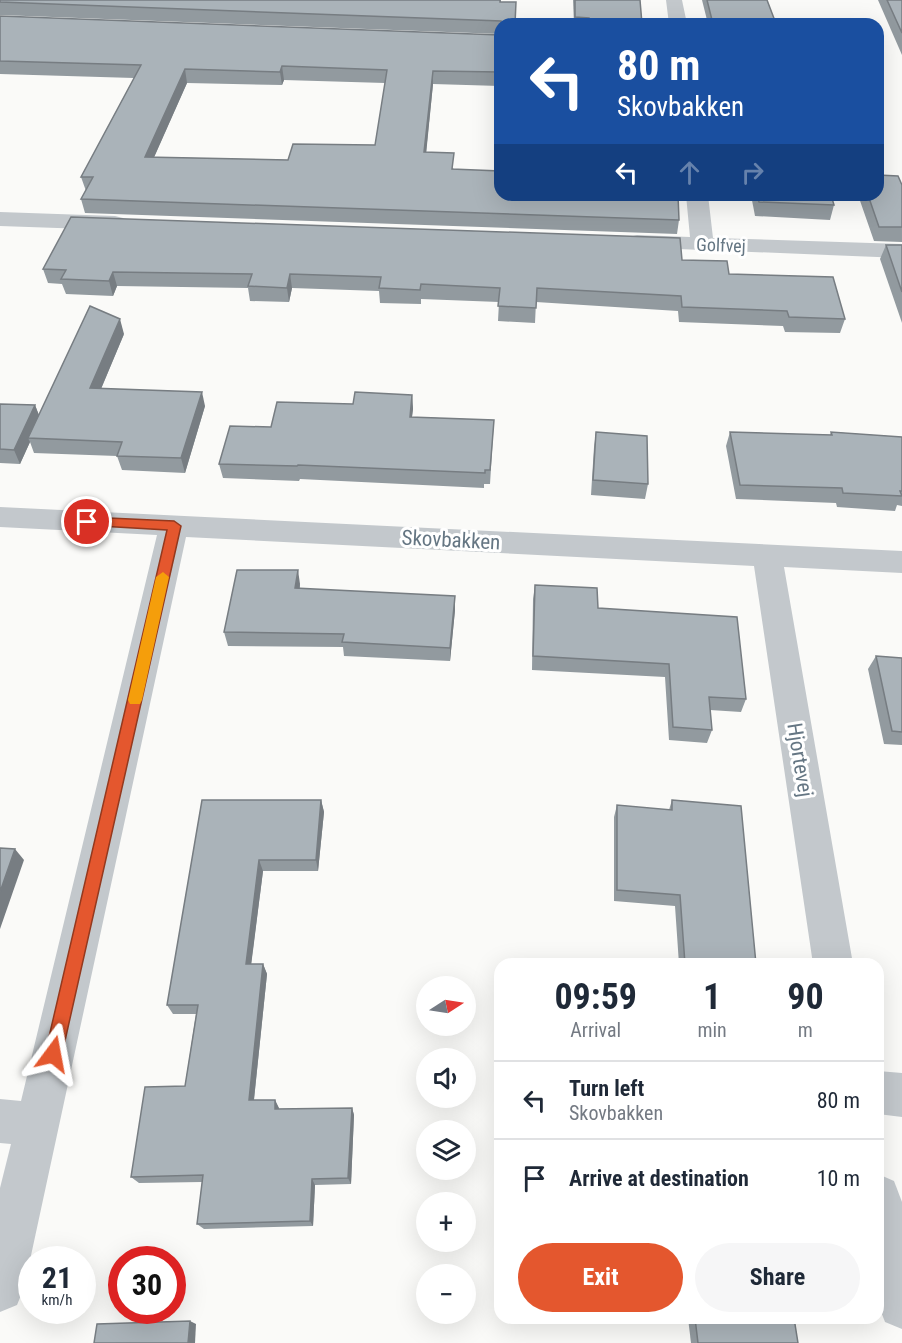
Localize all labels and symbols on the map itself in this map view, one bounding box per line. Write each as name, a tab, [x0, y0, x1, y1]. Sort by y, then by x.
street label: Golfvej	[696, 234, 746, 256]
pin	[61, 496, 112, 547]
street label: Skovbakken	[401, 525, 501, 555]
street label: Hjortevej	[782, 721, 818, 799]
north arrow	[416, 976, 476, 1036]
position arrow	[21, 1022, 85, 1086]
speed limit sign: 30	[108, 1246, 186, 1324]

